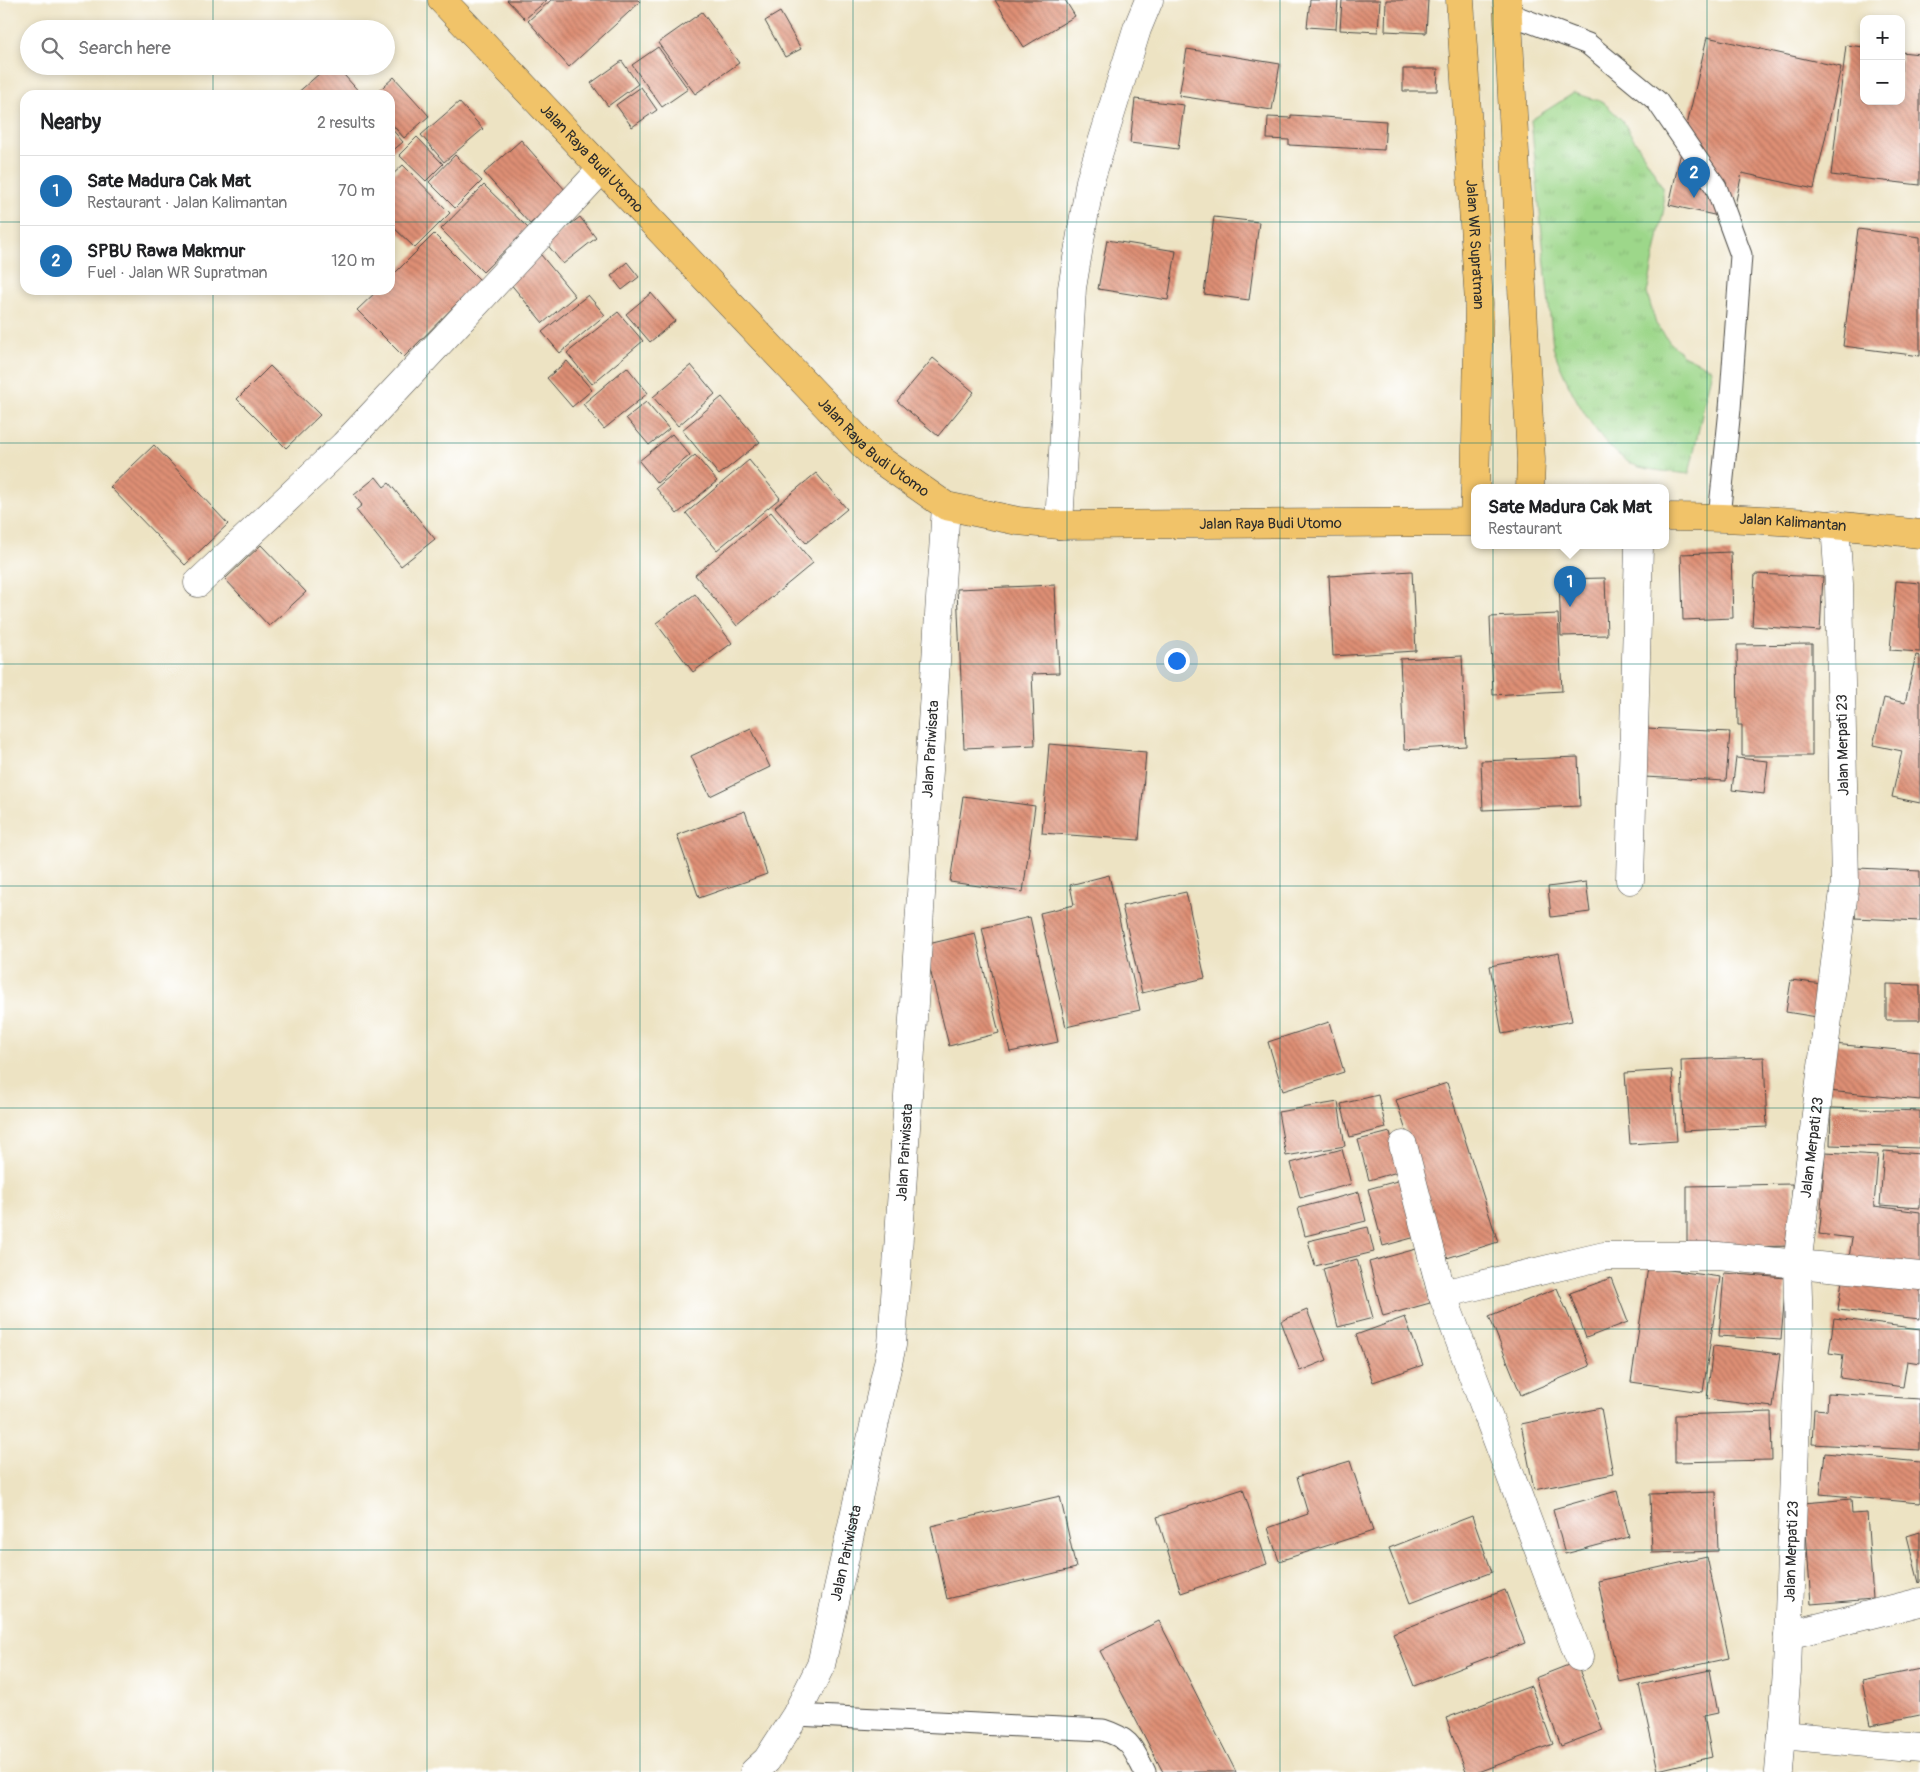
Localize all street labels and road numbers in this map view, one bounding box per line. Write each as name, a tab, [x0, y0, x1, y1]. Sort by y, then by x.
street label: Jalan Raya Budi Utomo	[536, 100, 648, 217]
street label: Jalan WR Supratman	[1462, 179, 1489, 310]
street label: Jalan Raya Budi Utomo	[814, 393, 933, 501]
street label: Jalan Kalimantan	[1739, 509, 1847, 536]
street label: Jalan Raya Budi Utomo	[1199, 513, 1342, 533]
street label: Jalan Merpati 23	[1833, 694, 1853, 796]
street label: Jalan Pariwisata	[918, 700, 943, 799]
street label: Jalan Merpati 23	[1796, 1096, 1828, 1199]
street label: Jalan Pariwisata	[892, 1103, 917, 1202]
street label: Jalan Merpati 23	[1780, 1500, 1802, 1602]
street label: Jalan Pariwisata	[826, 1503, 866, 1603]

